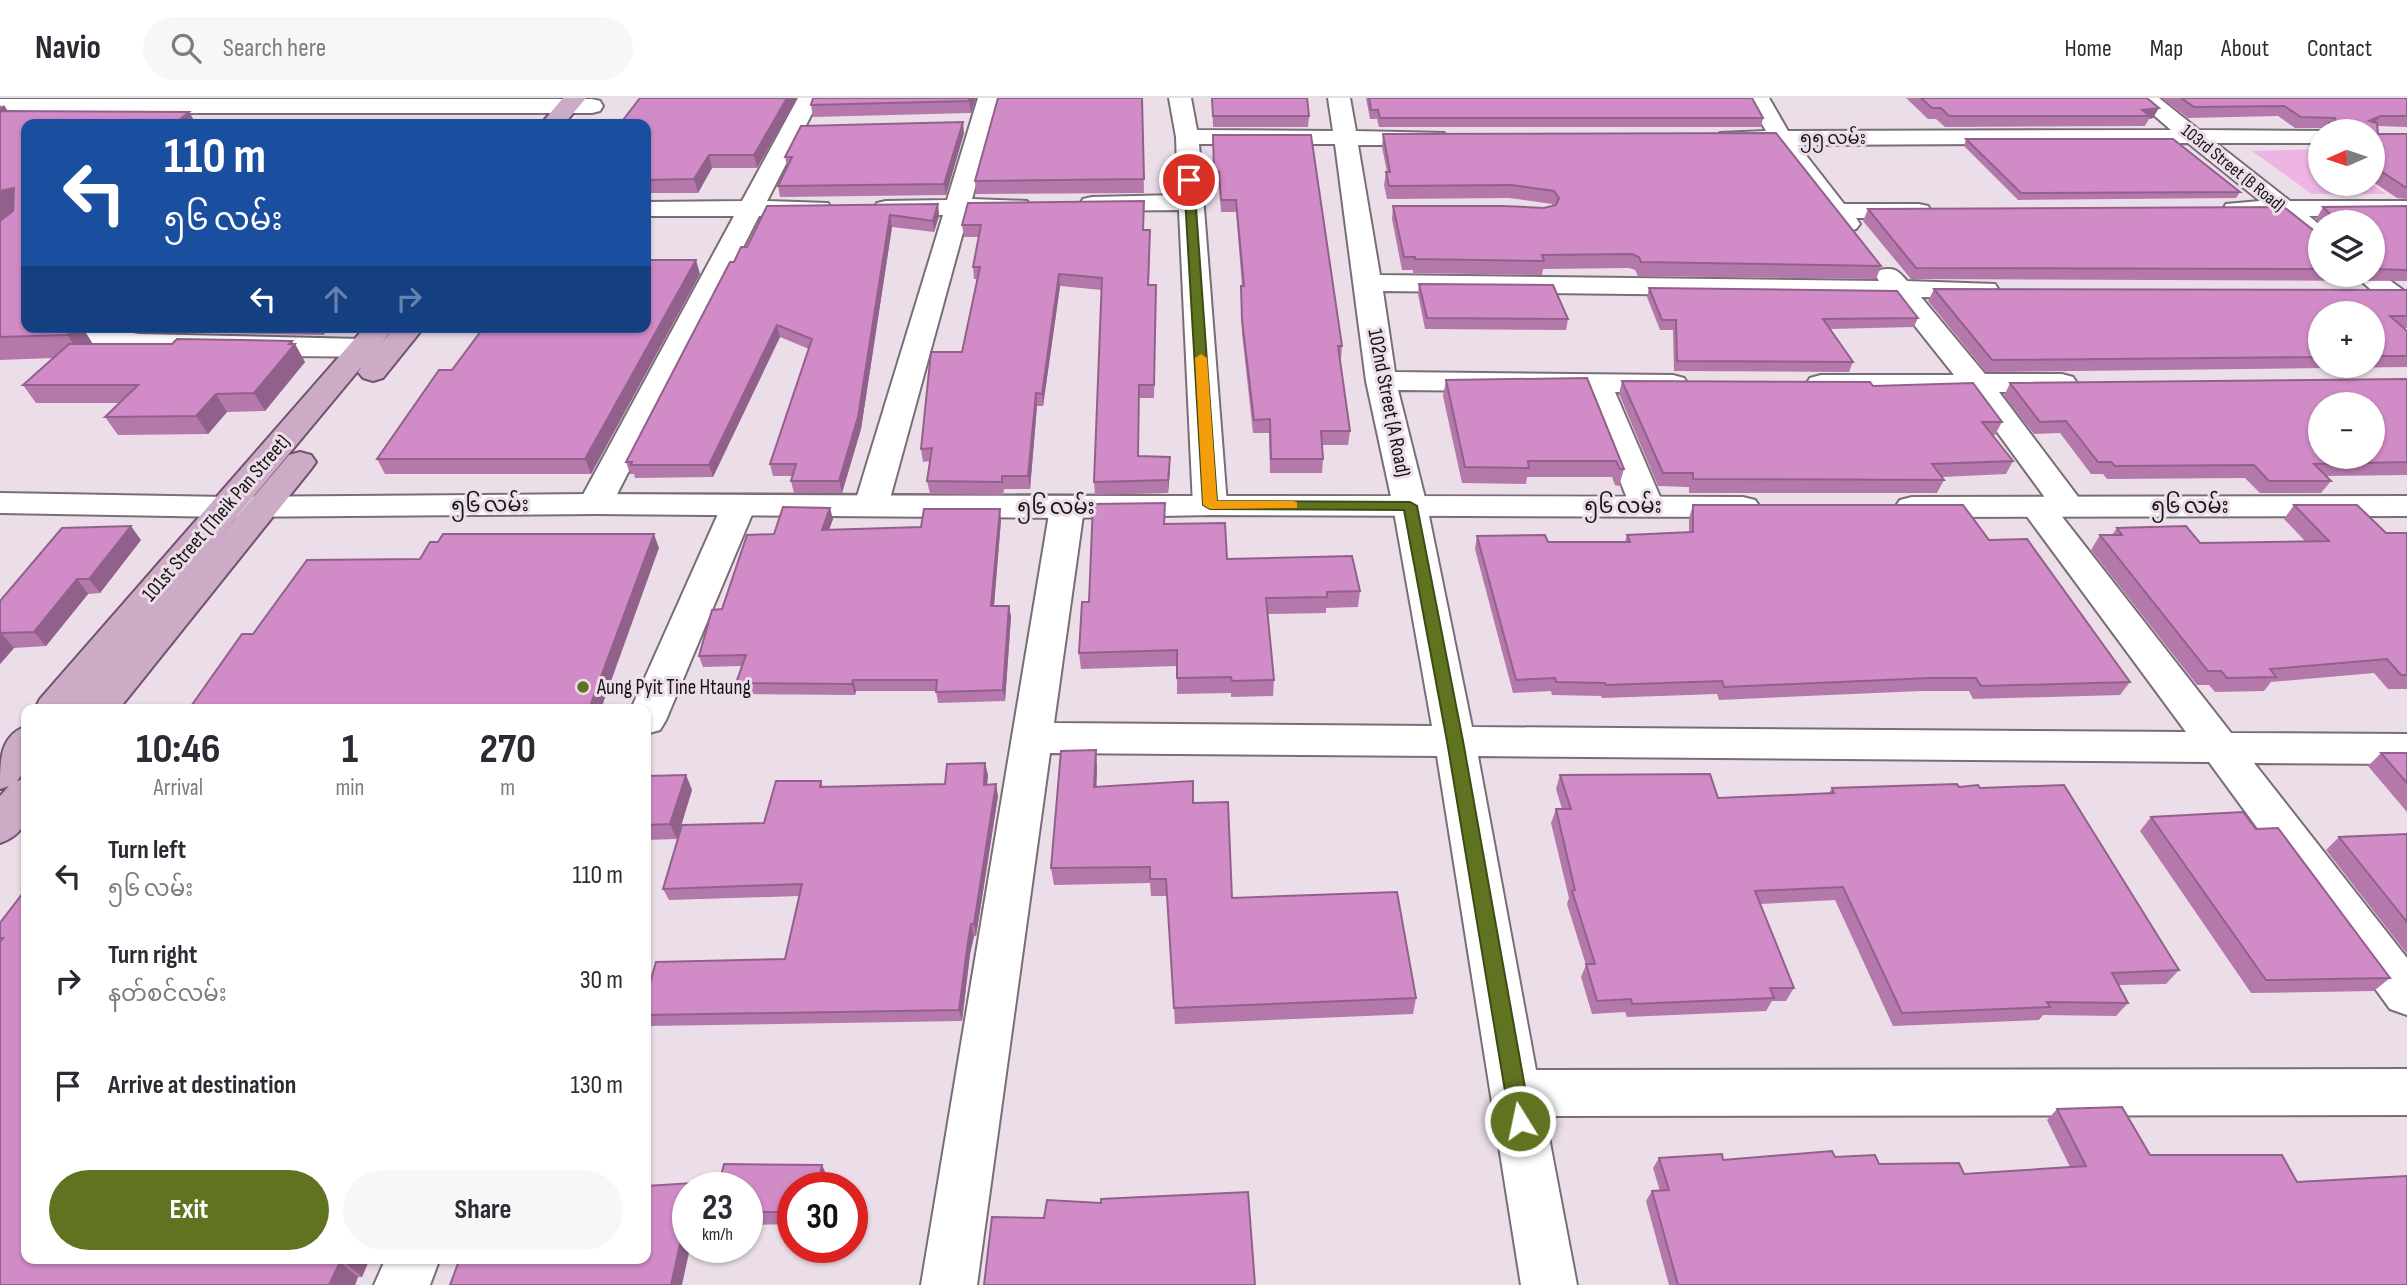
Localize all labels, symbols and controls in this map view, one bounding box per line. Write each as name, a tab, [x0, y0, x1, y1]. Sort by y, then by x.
search box	[143, 17, 633, 80]
text: Navio	[35, 28, 101, 68]
icon: search	[167, 29, 205, 67]
text: Search here	[223, 33, 326, 64]
text: Home	[2064, 34, 2112, 63]
text: Map	[2150, 34, 2183, 63]
text: About	[2221, 34, 2269, 63]
text: Contact	[2307, 34, 2372, 63]
north arrow	[2308, 119, 2385, 196]
map controls	[2308, 119, 2385, 469]
street label: 103rd Street (B Road)	[2177, 120, 2289, 216]
street label: ၅၅ လမ်း	[1800, 125, 1866, 153]
text: 110 m	[164, 128, 266, 187]
icon: left	[49, 147, 140, 238]
pin	[1159, 150, 1219, 210]
icon: arrive	[1170, 161, 1208, 199]
text: ၅၆ လမ်း	[164, 201, 282, 240]
button: layers	[2308, 210, 2385, 287]
icon: left	[244, 280, 282, 318]
icon: ahead	[317, 280, 355, 318]
icon: right	[390, 280, 428, 318]
button: +	[2308, 301, 2385, 378]
street label: 102nd Street (A Road)	[1362, 327, 1416, 479]
button: −	[2308, 392, 2385, 469]
street label: 101st Street (Theik Pan Street)	[137, 429, 295, 607]
street label: ၅၆ လမ်း	[451, 488, 529, 522]
street label: ၅၆ လမ်း	[1584, 490, 1662, 523]
street label: ၅၆ လမ်း	[2151, 490, 2229, 523]
street label: ၅၆ လမ်း	[1017, 491, 1095, 524]
place label: Aung Pyit Tine Htaung	[596, 675, 751, 700]
marker: Aung Pyit Tine Htaung	[575, 679, 591, 695]
text: 10:46	[136, 724, 221, 775]
text: 1	[342, 724, 358, 775]
text: 270	[479, 724, 536, 775]
text: Arrival	[154, 774, 203, 802]
text: min	[336, 774, 364, 802]
text: m	[500, 774, 515, 802]
text: Turn left	[108, 835, 186, 866]
icon: left	[49, 857, 87, 895]
text: 110 m	[572, 860, 623, 891]
text: ၅၆ လမ်း	[108, 875, 193, 903]
text: Turn right	[108, 940, 197, 971]
icon: right	[49, 962, 87, 1000]
text: 30 m	[580, 965, 623, 996]
text: နတ်စင်လမ်း	[108, 980, 227, 1008]
icon: arrive	[49, 1067, 87, 1105]
text: Arrive at destination	[108, 1070, 296, 1101]
text: 130 m	[571, 1070, 623, 1101]
position arrow	[1483, 1084, 1557, 1158]
button: Exit	[49, 1170, 329, 1250]
button: Share	[343, 1170, 623, 1250]
speed limit sign: 30	[777, 1172, 868, 1263]
text: 23	[702, 1187, 733, 1230]
text: km/h	[702, 1224, 733, 1245]

